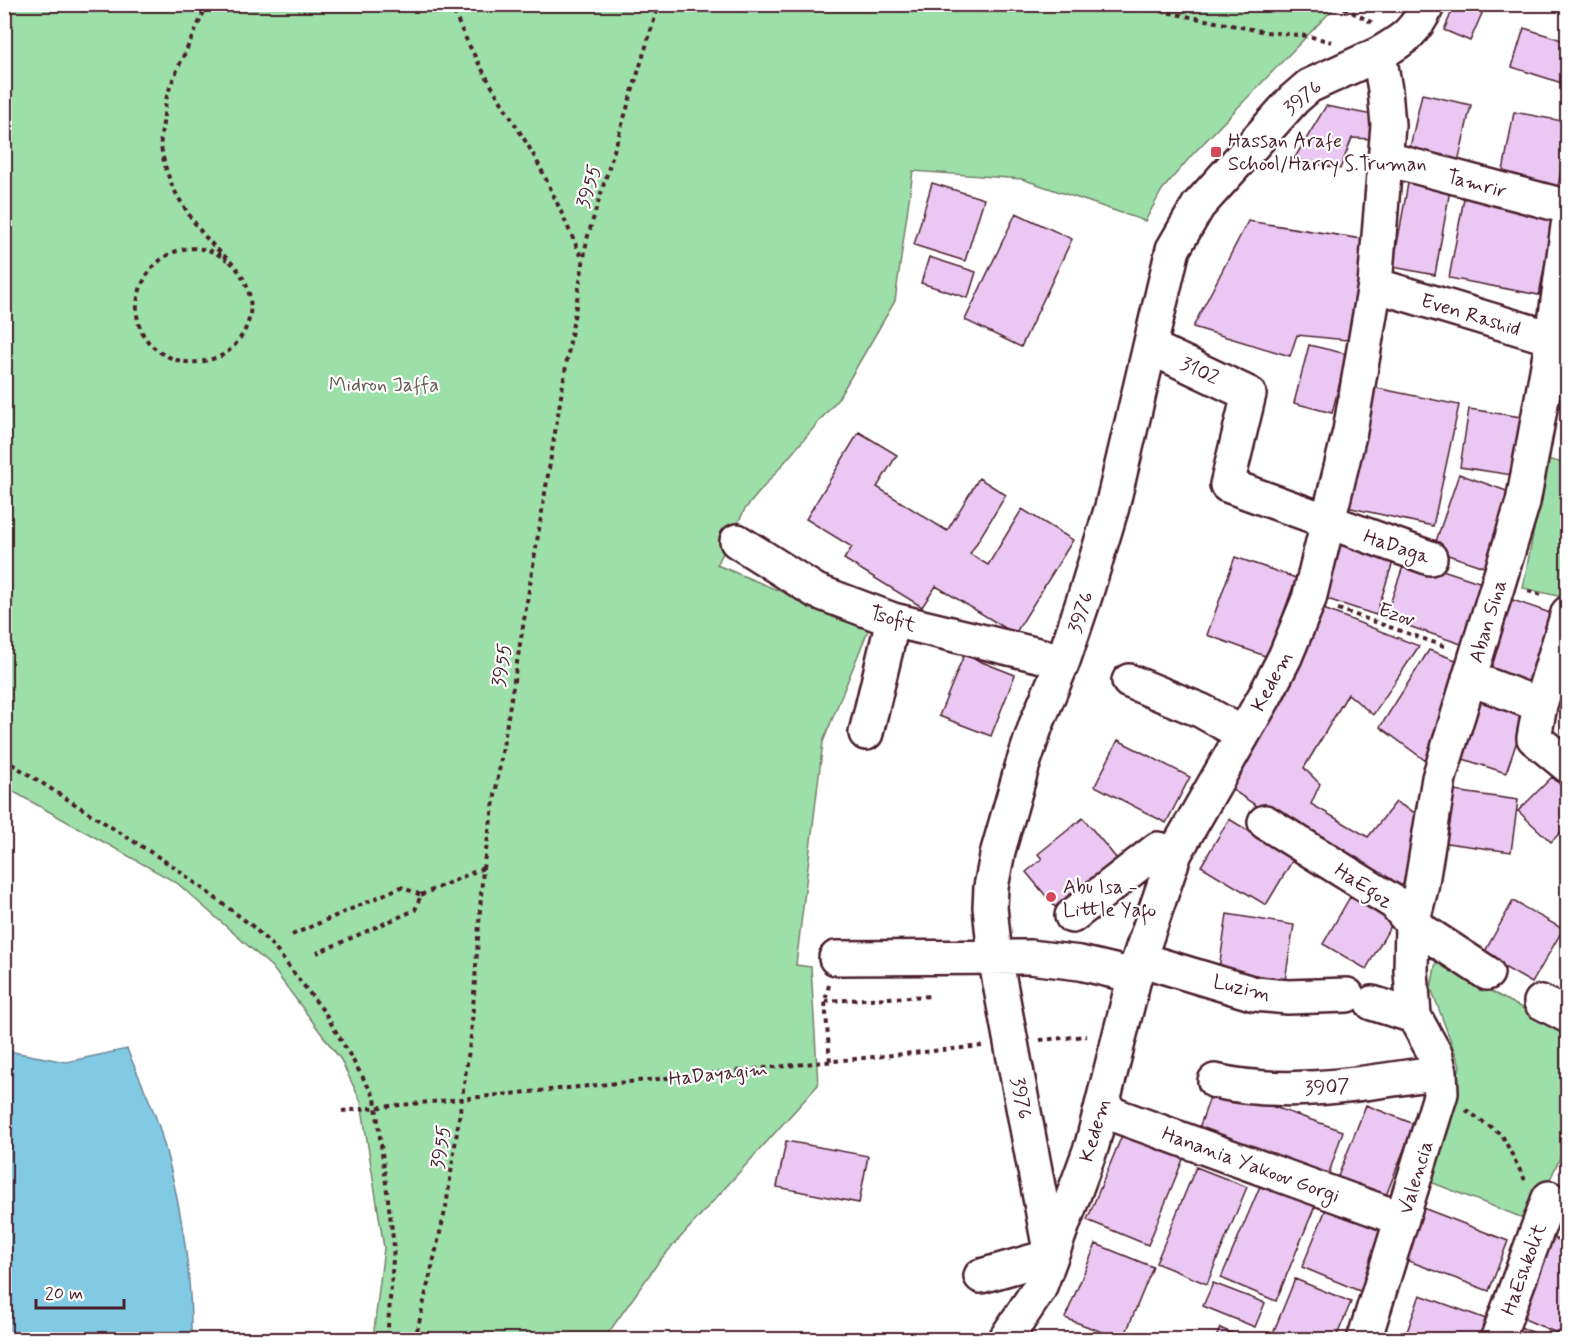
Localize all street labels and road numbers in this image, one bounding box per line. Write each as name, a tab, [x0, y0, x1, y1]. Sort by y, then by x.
street label: 3976	[1278, 74, 1328, 122]
street label: 3955	[570, 161, 609, 211]
street label: Tamrir	[1444, 164, 1510, 205]
street label: Even Rashid	[1417, 287, 1524, 343]
street label: 3102	[1176, 351, 1223, 392]
street label: HaDaga	[1359, 524, 1434, 573]
street label: Aban Sina	[1463, 577, 1514, 666]
street label: 3976	[1062, 588, 1101, 637]
street label: Ezov	[1375, 597, 1419, 634]
street label: Tsofit	[866, 600, 919, 639]
street label: 3955	[486, 641, 519, 689]
street label: Kedem	[1245, 647, 1299, 717]
street label: HaEgoz	[1328, 857, 1398, 917]
street label: Luzim	[1210, 969, 1273, 1008]
street label: HaDayagim	[667, 1056, 769, 1093]
street label: 3907	[1304, 1072, 1351, 1103]
street label: 3976	[1003, 1075, 1038, 1122]
street label: Kedem	[1074, 1096, 1117, 1165]
street label: Hanania Yakoov Gorgi	[1158, 1121, 1343, 1211]
street label: 3955	[425, 1123, 458, 1171]
street label: Valencia	[1392, 1137, 1440, 1218]
street label: HaEshkolit	[1495, 1220, 1554, 1319]

